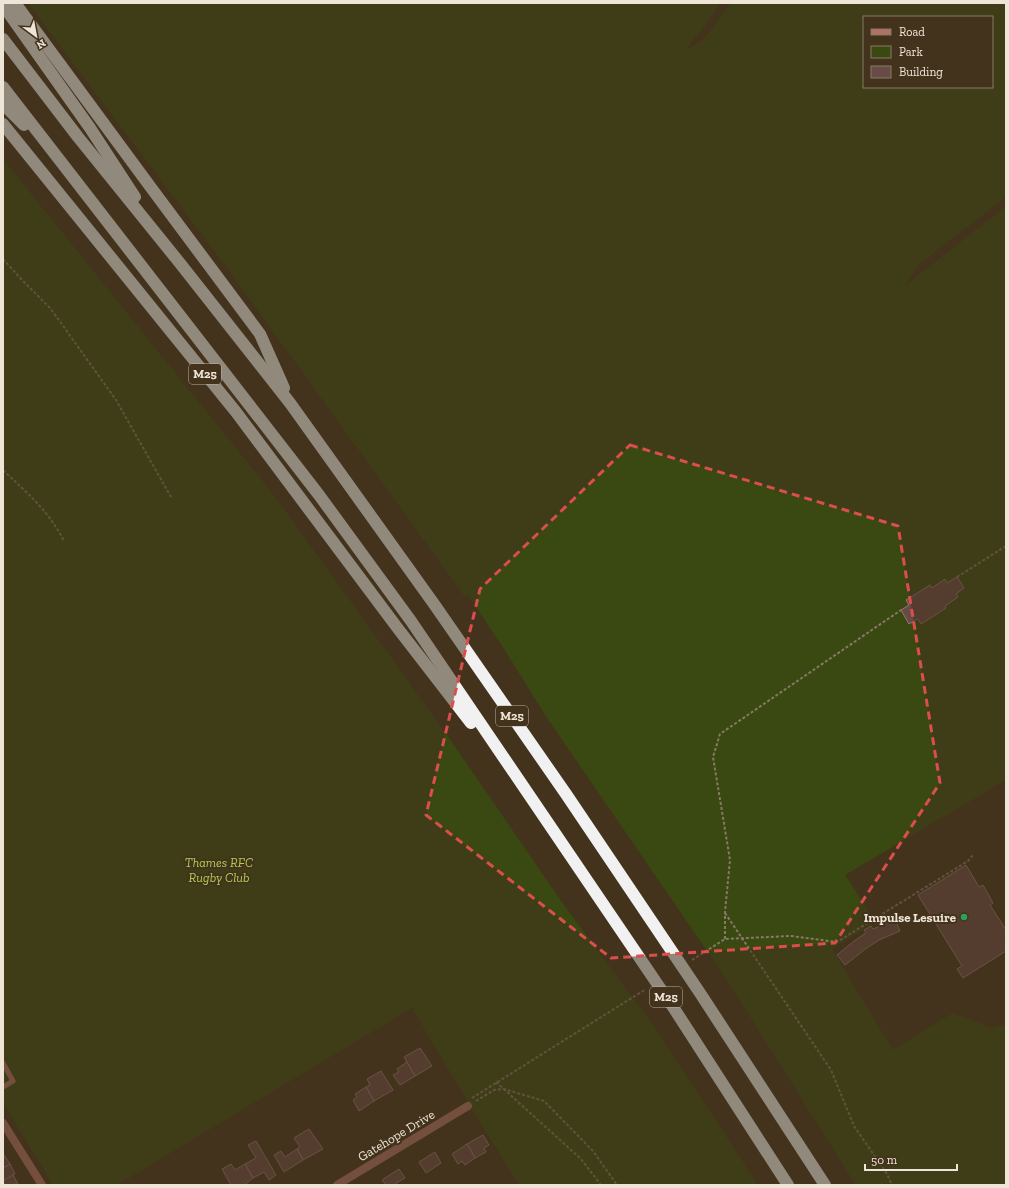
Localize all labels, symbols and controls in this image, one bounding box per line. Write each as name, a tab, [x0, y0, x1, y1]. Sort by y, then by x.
north arrow	[16, 16, 56, 56]
legend	[863, 16, 993, 88]
text: Road	[899, 25, 925, 39]
text: N	[34, 36, 48, 52]
text: Park	[899, 45, 924, 59]
text: Building	[899, 65, 943, 79]
road number: M25	[189, 364, 221, 384]
road number: M25	[496, 706, 528, 726]
park label: Thames RFC Rugby Club	[185, 855, 253, 885]
place label: Impulse Lesuire	[864, 910, 957, 925]
marker: Impulse Lesuire	[959, 912, 969, 922]
road number: M25	[650, 987, 682, 1007]
street label: Gatehope Drive	[355, 1107, 437, 1164]
scale bar	[865, 1146, 957, 1172]
text: 50 m	[871, 1153, 898, 1167]

